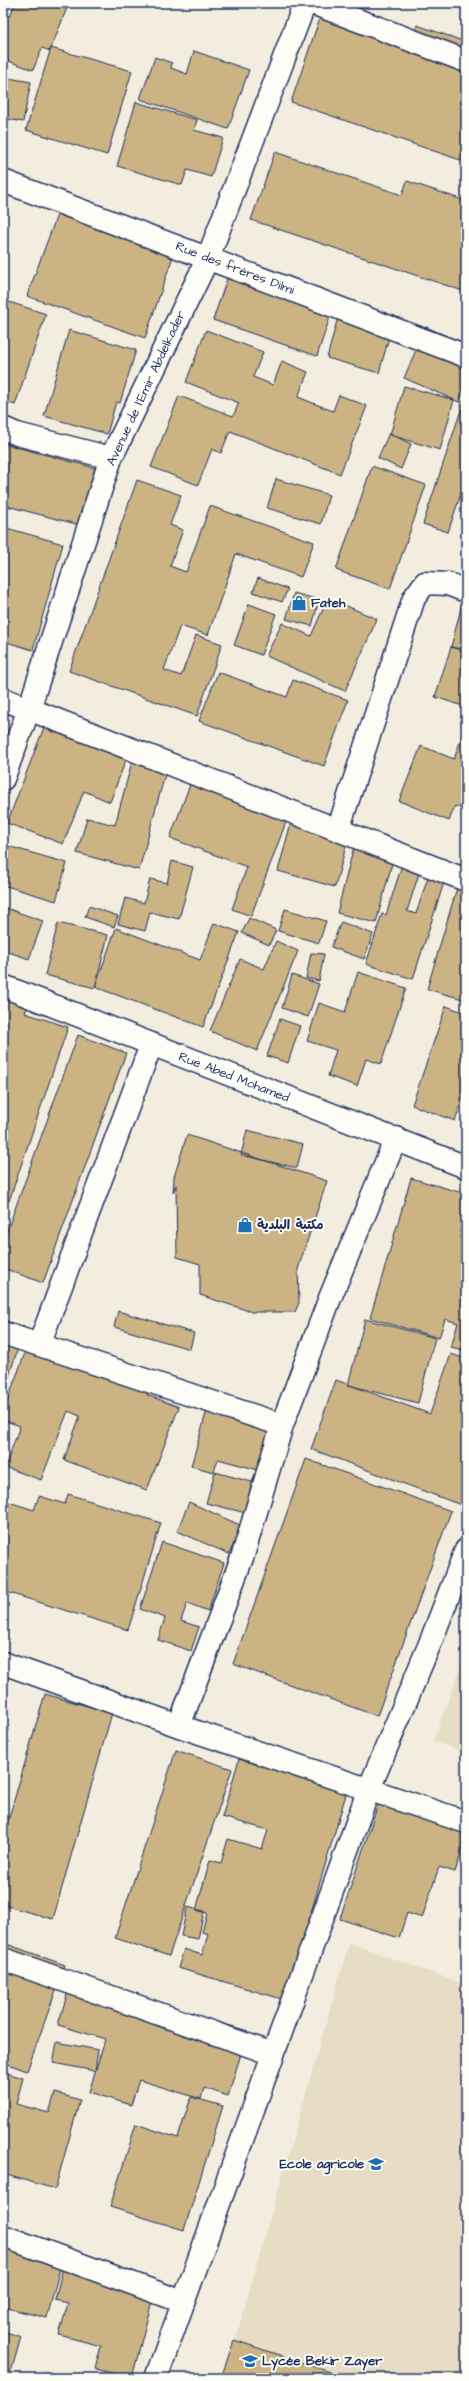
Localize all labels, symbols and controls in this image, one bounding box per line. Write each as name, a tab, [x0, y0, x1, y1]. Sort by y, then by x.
street label: Rue des frères Dilmi	[173, 237, 297, 299]
street label: Avenue de l'Emir Abdelkader	[102, 307, 190, 469]
shop icon: Fateh	[290, 594, 308, 612]
place label: Fateh	[311, 594, 346, 612]
street label: Rue Abed Mohamed	[176, 1048, 292, 1107]
shop icon: مكتبة البلدية	[236, 1216, 254, 1234]
place label: مكتبة البلدية	[257, 1216, 323, 1234]
place label: Ecole agricole	[279, 2155, 364, 2175]
school or university icon: Ecole agricole	[367, 2155, 385, 2173]
school or university icon: Lycée Bekir Zayer	[241, 2352, 259, 2370]
place label: Lycée Bekir Zayer	[262, 2352, 383, 2371]

